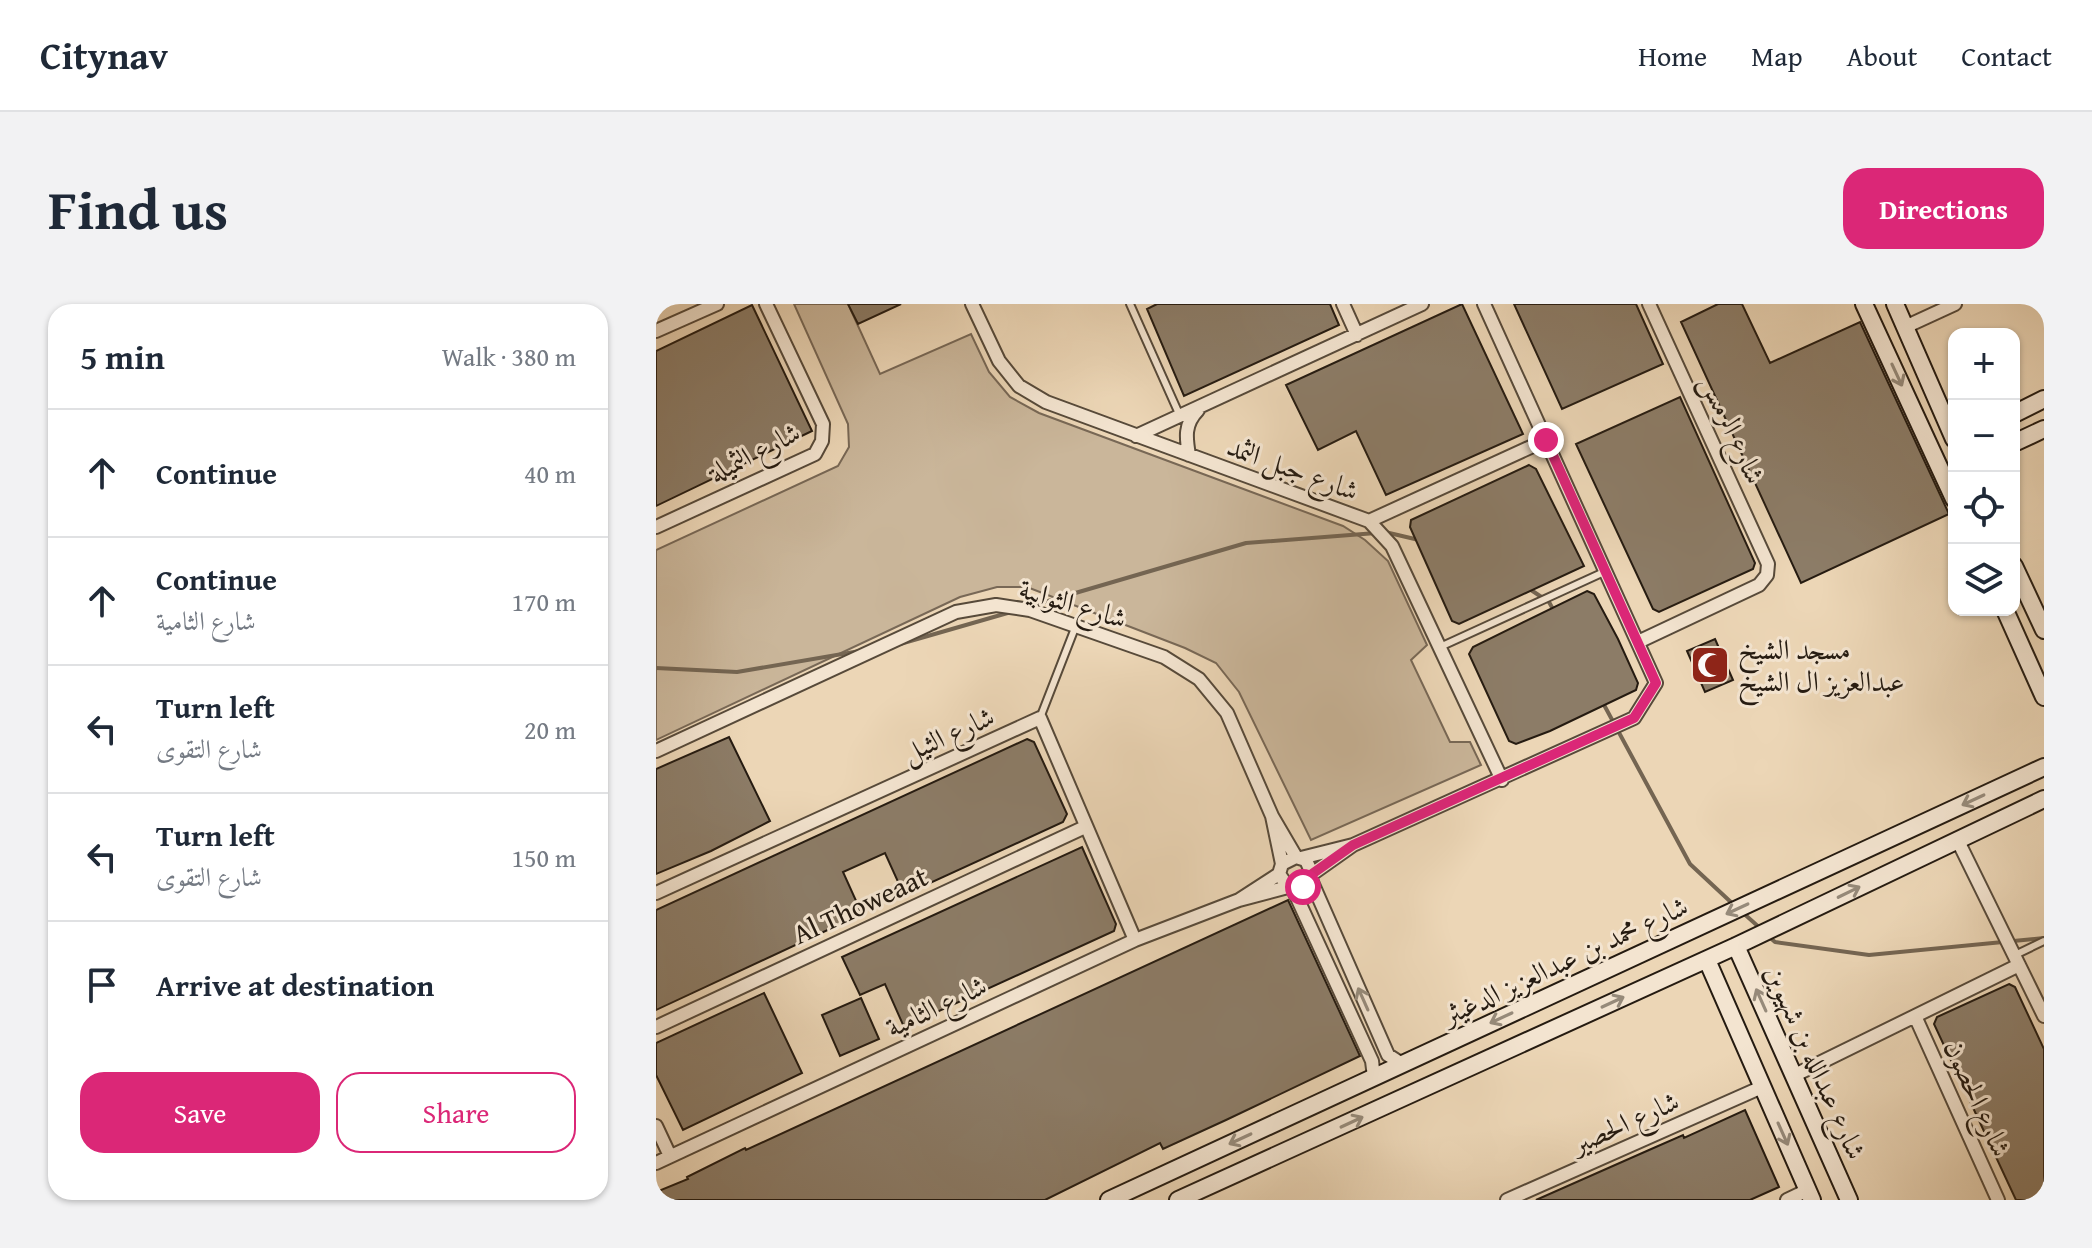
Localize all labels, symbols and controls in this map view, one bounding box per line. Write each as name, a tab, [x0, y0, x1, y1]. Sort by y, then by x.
text: Citynav	[40, 27, 168, 83]
text: Home	[1638, 35, 1707, 76]
text: Map	[1751, 35, 1803, 76]
text: About	[1847, 35, 1917, 76]
text: Contact	[1961, 35, 2052, 76]
text: Find us	[48, 167, 228, 250]
button: Directions	[1843, 168, 2044, 249]
map controls	[1948, 328, 2020, 616]
button: +	[1948, 328, 2020, 400]
text: 5 min	[80, 332, 165, 381]
text: Walk · 380 m	[442, 337, 576, 376]
one-way arrow	[1890, 363, 1905, 387]
street label: شارع الرمس	[1687, 367, 1777, 492]
button: −	[1948, 400, 2020, 472]
street label: شارع الثميلة	[699, 411, 809, 497]
route end	[1528, 422, 1564, 458]
street label: شارع جبل الثمد	[1220, 425, 1365, 514]
icon: ahead	[80, 451, 124, 495]
text: Continue	[156, 451, 277, 495]
text: 40 m	[524, 454, 576, 493]
button: locate	[1948, 472, 2020, 544]
button: layers	[1948, 544, 2020, 616]
text: Continue	[156, 557, 277, 601]
street label: شارع الثوابية	[1013, 567, 1132, 642]
icon: ahead	[80, 579, 124, 623]
text: 170 m	[511, 582, 576, 621]
text: شارع الثامية	[156, 601, 256, 640]
place label: مسجد الشيخ عبدالعزيز ال الشيخ	[1738, 628, 1905, 706]
mosque icon: مسجد الشيخ عبدالعزيز ال الشيخ	[1689, 644, 1731, 686]
text: Turn left	[156, 685, 275, 729]
street label: شارع الثيل	[895, 695, 1002, 776]
icon: left	[80, 707, 124, 751]
text: 20 m	[524, 710, 576, 749]
text: شارع التقوى	[156, 729, 262, 768]
one-way arrow	[1961, 793, 1985, 808]
text: Turn left	[156, 813, 275, 857]
icon: left	[80, 835, 124, 879]
text: 150 m	[511, 838, 576, 877]
street label: Al Thoweaat	[785, 855, 934, 954]
text: شارع التقوى	[156, 857, 262, 896]
route start	[1285, 869, 1321, 905]
one-way arrow	[1836, 884, 1860, 899]
street label: شارع محمد بن عبدالعزيز الدغيثر	[1432, 885, 1696, 1039]
one-way arrow	[1725, 902, 1749, 917]
street label: شارع عبدالله بن شهيوين	[1752, 958, 1878, 1167]
icon: arrive	[80, 963, 124, 1007]
text: Arrive at destination	[156, 963, 434, 1007]
street label: شارع الثامية	[878, 964, 995, 1050]
one-way arrow	[1355, 987, 1370, 1011]
one-way arrow	[1753, 989, 1768, 1013]
one-way arrow	[1601, 994, 1625, 1009]
one-way arrow	[1489, 1011, 1513, 1026]
street label: شارع الحصون	[1931, 1033, 2022, 1165]
button: Save	[80, 1072, 320, 1153]
button: Share	[336, 1072, 576, 1153]
street label: شارع الحصير	[1562, 1080, 1687, 1168]
one-way arrow	[1339, 1114, 1363, 1129]
one-way arrow	[1776, 1121, 1791, 1145]
one-way arrow	[1228, 1132, 1252, 1147]

